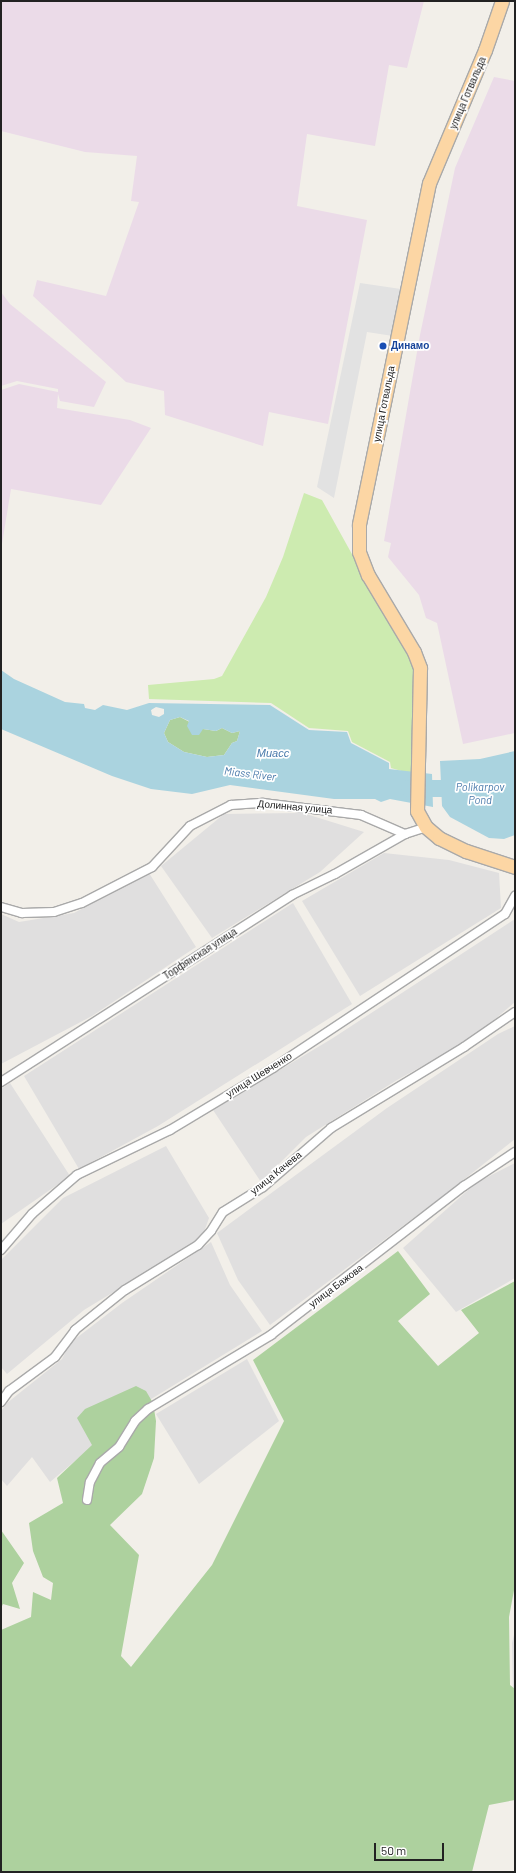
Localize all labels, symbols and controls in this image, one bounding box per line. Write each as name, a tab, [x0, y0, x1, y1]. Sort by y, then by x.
street label: улица Готвальда	[447, 55, 489, 131]
place label: Динамо	[391, 340, 429, 352]
marker: Динамо	[378, 341, 388, 351]
street label: улица Готвальда	[371, 365, 397, 443]
water label: Миасс	[257, 746, 289, 760]
water label: Miass River	[223, 764, 277, 784]
water label: Polikarpov Pond	[456, 781, 504, 807]
street label: Долинная улица	[257, 798, 333, 816]
street label: Торфянская улица	[161, 926, 239, 982]
street label: улица Шевченко	[224, 1050, 294, 1100]
street label: улица Качева	[248, 1149, 304, 1197]
street label: улица Бажова	[307, 1262, 365, 1310]
scale bar	[376, 1835, 446, 1861]
text: 50 m	[381, 1843, 406, 1857]

